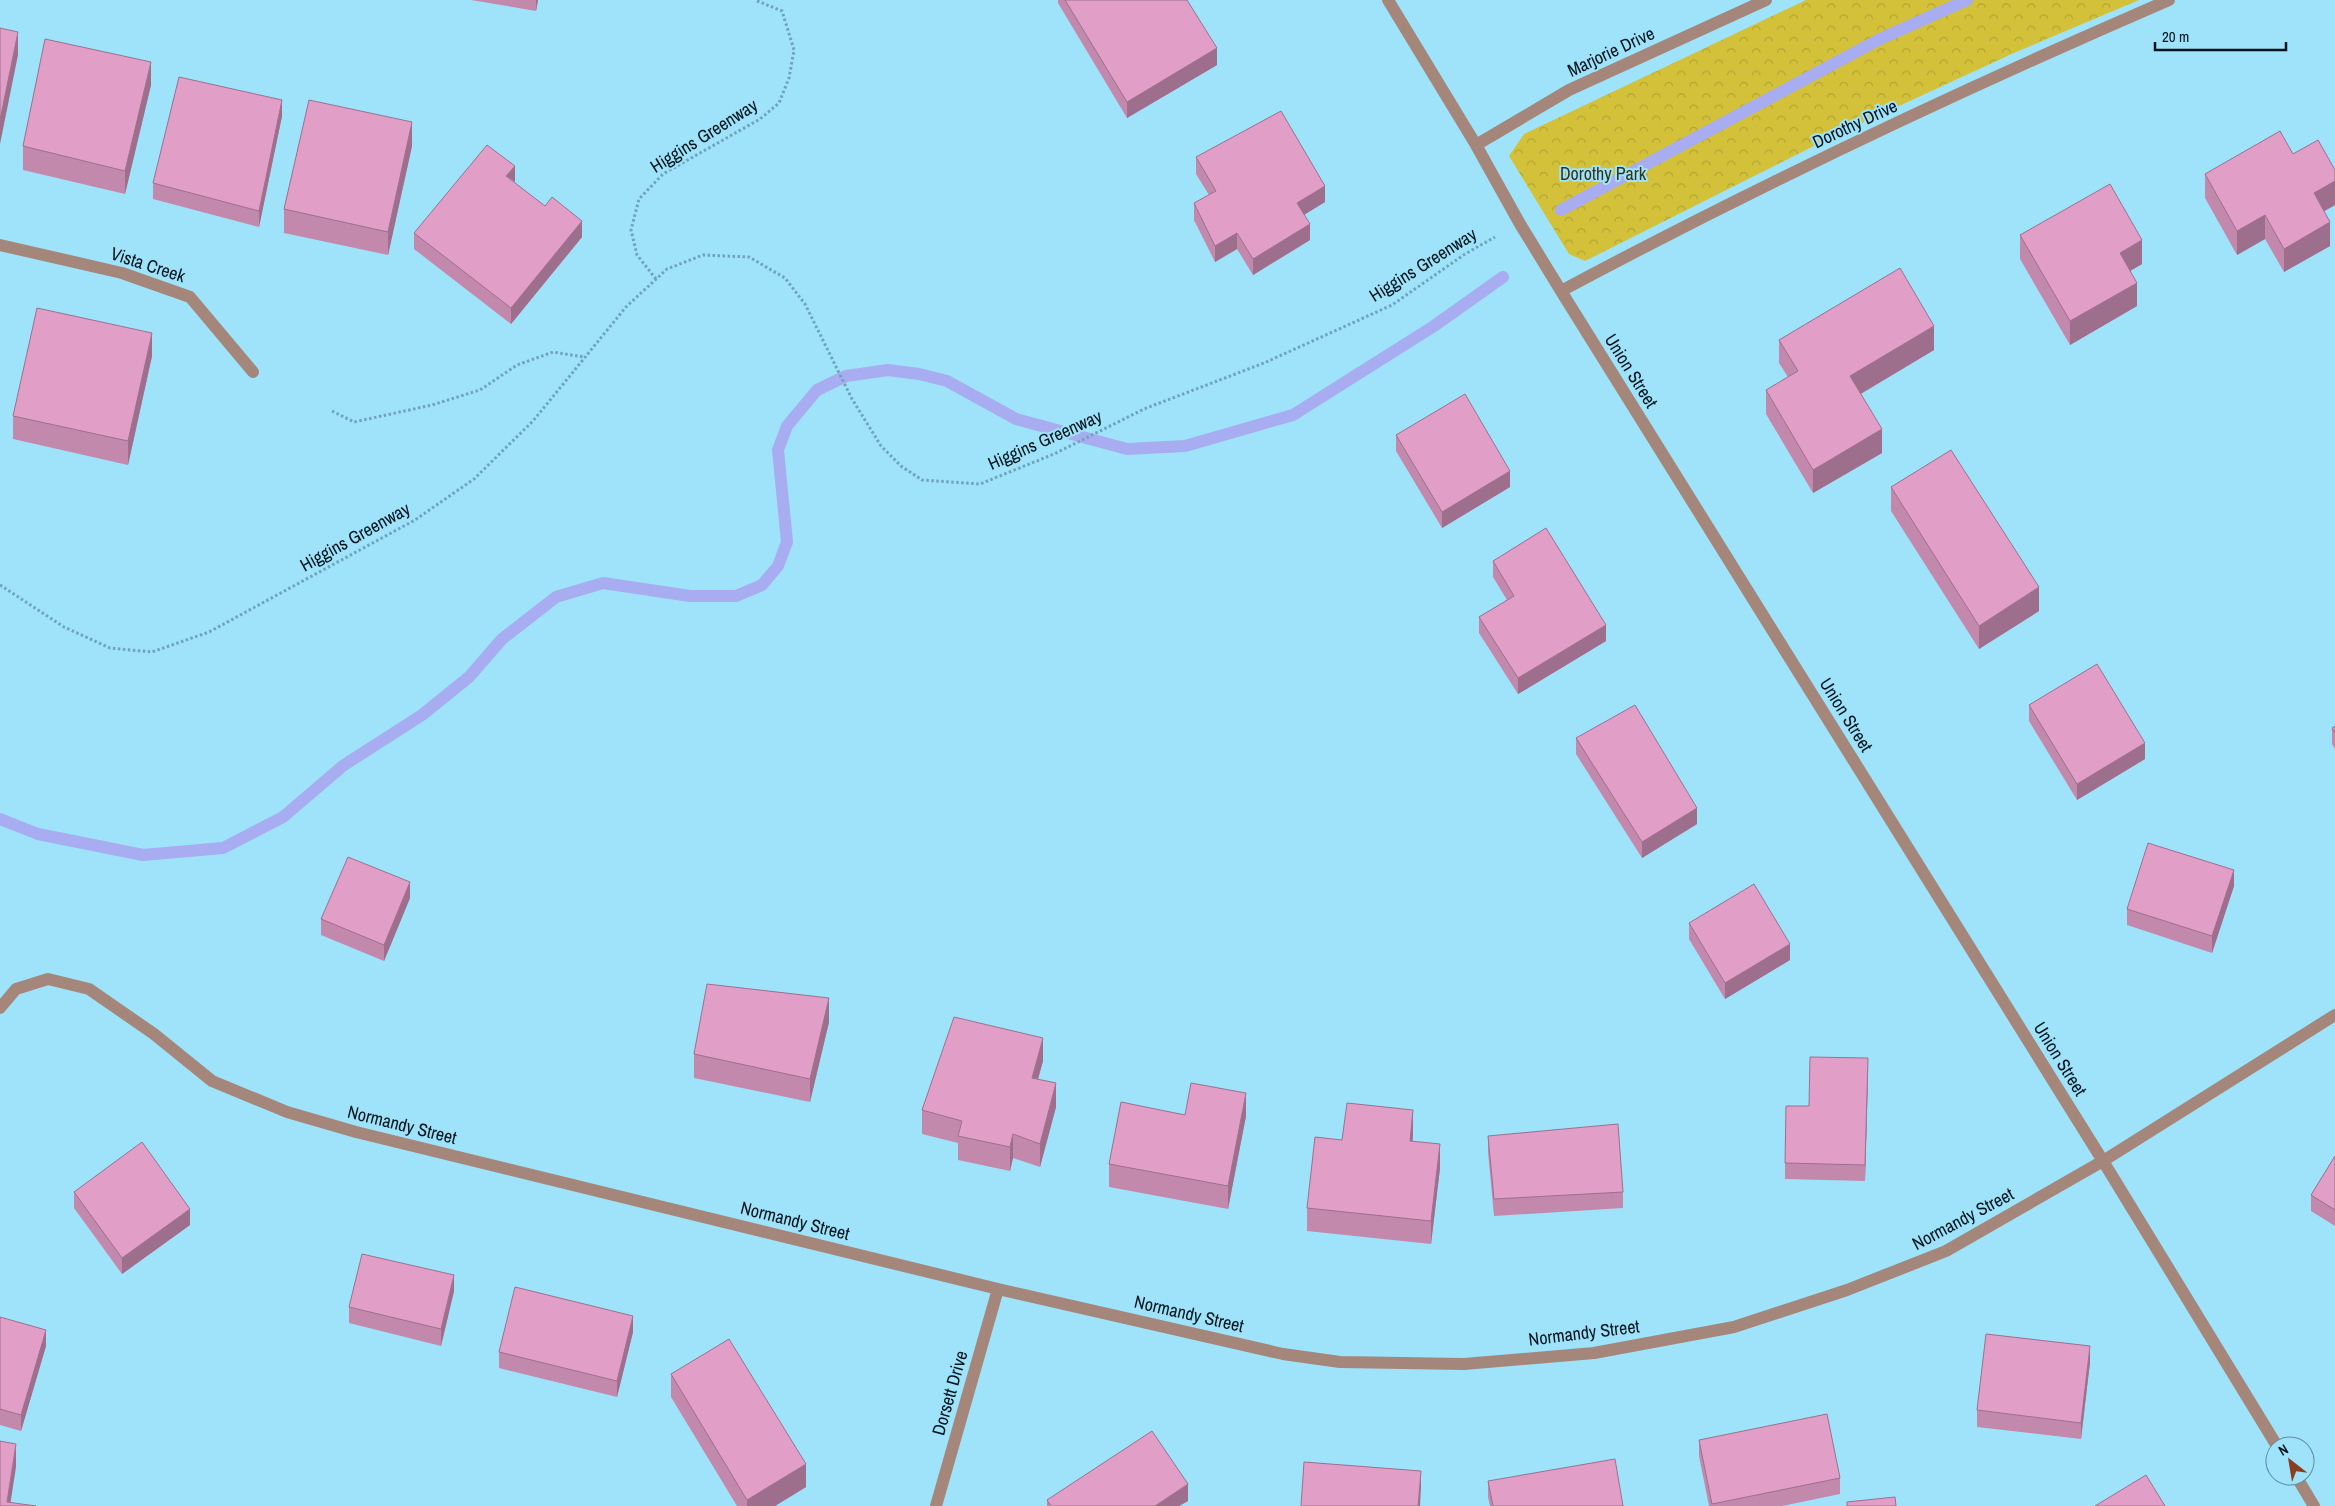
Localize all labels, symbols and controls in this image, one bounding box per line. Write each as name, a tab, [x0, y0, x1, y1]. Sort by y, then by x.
street label: Marjorie Drive	[1563, 20, 1658, 83]
scale bar	[2155, 20, 2286, 52]
text: 20 m	[2162, 26, 2189, 47]
street label: Higgins Greenway	[645, 92, 763, 179]
street label: Dorothy Drive	[1808, 93, 1901, 154]
park label: Dorothy Park	[1560, 161, 1647, 186]
street label: Higgins Greenway	[1364, 221, 1482, 308]
street label: Vista Creek	[108, 241, 189, 288]
street label: Union Street	[1599, 329, 1664, 413]
street label: Higgins Greenway	[984, 403, 1106, 476]
street label: Higgins Greenway	[295, 496, 415, 577]
street label: Union Street	[1814, 673, 1879, 757]
street label: Union Street	[2028, 1017, 2093, 1101]
street label: Normandy Street	[345, 1099, 459, 1150]
street label: Normandy Street	[1908, 1181, 2018, 1256]
street label: Normandy Street	[738, 1195, 852, 1246]
street label: Normandy Street	[1132, 1289, 1246, 1338]
street label: Normandy Street	[1527, 1313, 1641, 1352]
street label: Dorsett Drive	[926, 1348, 974, 1438]
north arrow	[2265, 1436, 2315, 1486]
text: N	[2275, 1440, 2291, 1460]

